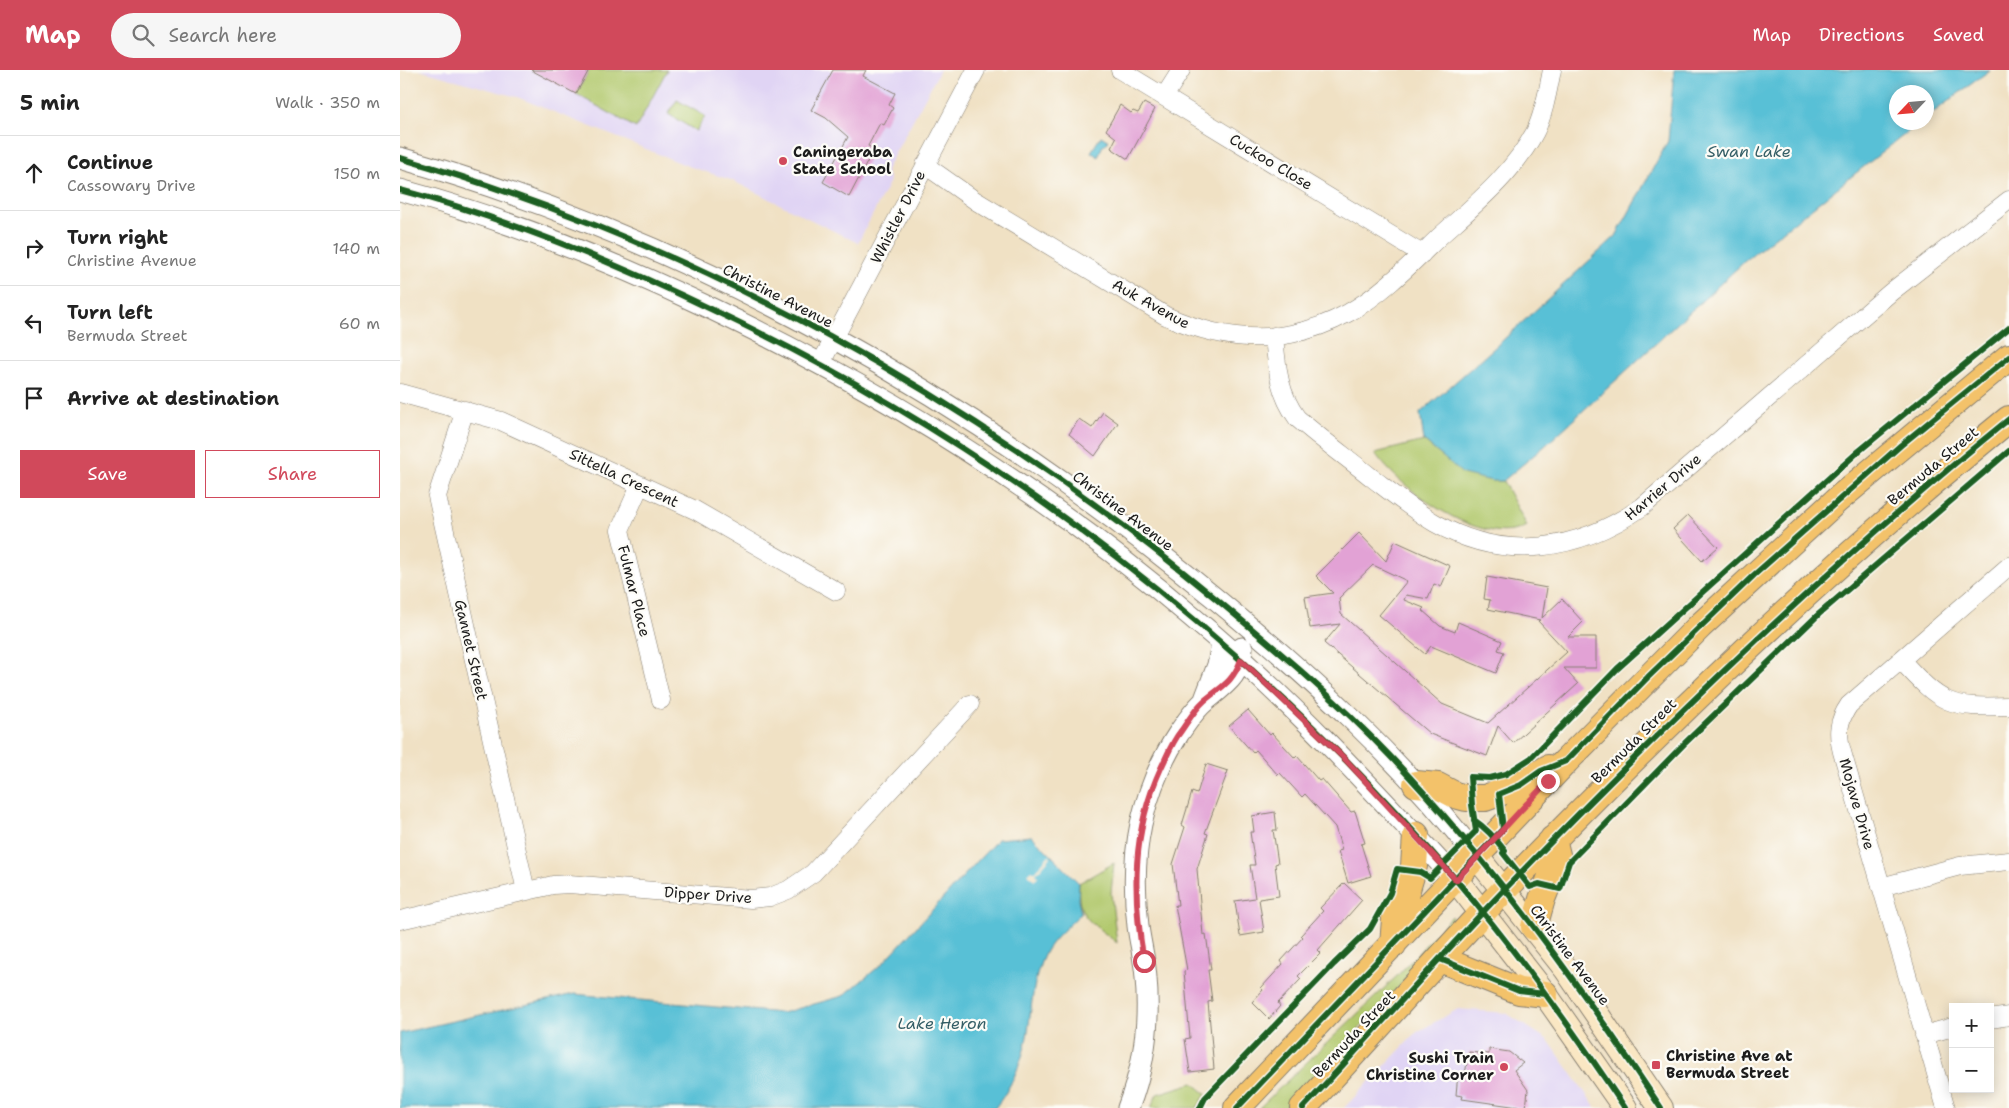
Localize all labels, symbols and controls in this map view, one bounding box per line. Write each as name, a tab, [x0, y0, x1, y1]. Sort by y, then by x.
search box	[111, 13, 461, 58]
text: Map	[25, 19, 81, 51]
icon: search	[129, 21, 157, 49]
text: Search here	[169, 23, 277, 48]
text: Map	[1753, 23, 1791, 47]
text: Directions	[1819, 23, 1905, 47]
text: Saved	[1933, 23, 1984, 47]
north arrow	[1889, 85, 1934, 130]
text: 5 min	[20, 89, 80, 117]
text: Walk · 350 m	[275, 92, 380, 113]
street label: Cuckoo Close	[1226, 129, 1316, 195]
water label: Swan Lake	[1707, 141, 1791, 162]
place label: Caningeraba State School	[793, 142, 893, 179]
text: Continue	[67, 150, 153, 175]
marker: Caningeraba State School	[777, 155, 789, 167]
icon: ahead	[20, 159, 48, 187]
text: 150 m	[333, 163, 380, 184]
street label: Whistler Drive	[866, 167, 930, 267]
text: Cassowary Drive	[67, 175, 196, 196]
text: Turn right	[67, 225, 168, 250]
icon: right	[20, 234, 48, 262]
text: 140 m	[333, 238, 380, 259]
text: Christine Avenue	[67, 250, 197, 271]
street label: Christine Avenue	[719, 259, 837, 333]
street label: Auk Avenue	[1109, 274, 1193, 334]
text: Turn left	[67, 300, 153, 325]
icon: left	[20, 309, 48, 337]
text: 60 m	[339, 313, 380, 334]
text: Bermuda Street	[67, 325, 188, 346]
icon: arrive	[20, 384, 48, 412]
text: Arrive at destination	[67, 386, 279, 411]
street label: Bermuda Street	[1883, 422, 1983, 510]
street label: Sittella Crescent	[566, 444, 682, 512]
street label: Harrier Drive	[1620, 449, 1706, 525]
button: Save	[20, 450, 195, 498]
button: Share	[205, 450, 380, 498]
street label: Christine Avenue	[1068, 466, 1178, 556]
street label: Fulmar Place	[613, 543, 655, 639]
street label: Gannet Street	[450, 598, 492, 702]
street label: Bermuda Street	[1587, 694, 1681, 788]
street label: Mojave Drive	[1834, 756, 1880, 852]
route end	[1537, 770, 1560, 793]
street label: Dipper Drive	[663, 882, 753, 908]
street label: Christine Avenue	[1525, 900, 1615, 1010]
route start	[1133, 950, 1156, 973]
street label: Bermuda Street	[1308, 986, 1400, 1082]
map controls	[1949, 1003, 1994, 1093]
button: +	[1949, 1003, 1994, 1048]
water label: Lake Heron	[898, 1013, 987, 1034]
place label: Christine Ave at Bermuda Street	[1666, 1046, 1792, 1083]
place label: Sushi Train Christine Corner	[1366, 1048, 1494, 1085]
button: −	[1949, 1048, 1994, 1093]
marker: Christine Ave at Bermuda Street	[1650, 1059, 1662, 1071]
marker: Sushi Train Christine Corner	[1498, 1061, 1510, 1073]

